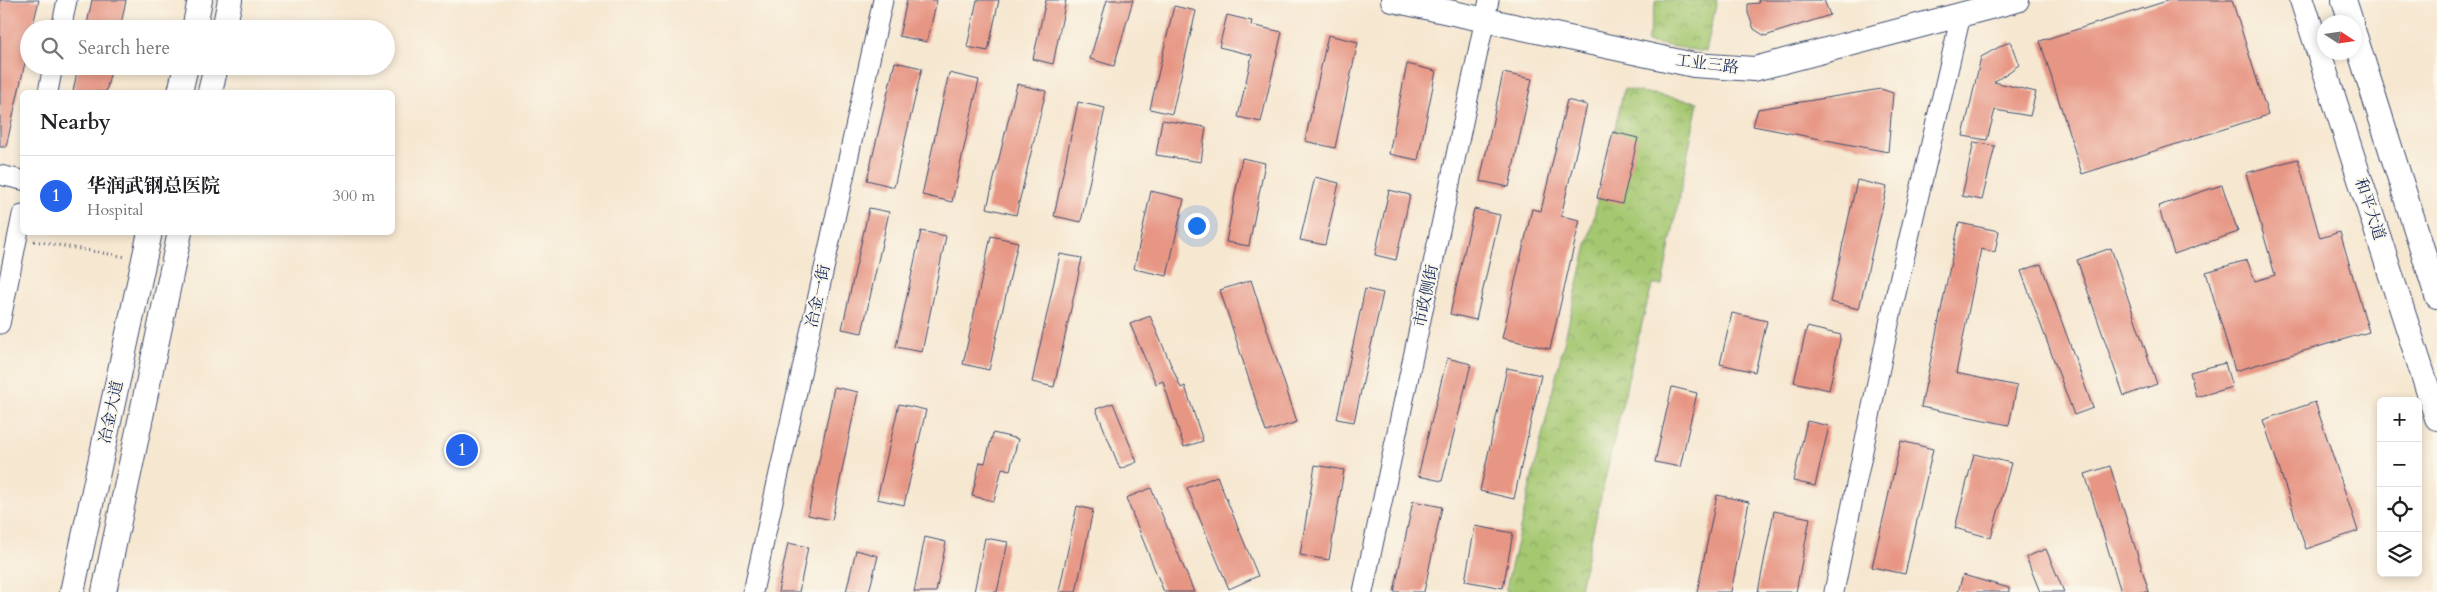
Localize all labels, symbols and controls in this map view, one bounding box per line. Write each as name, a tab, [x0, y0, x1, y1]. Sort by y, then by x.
north arrow	[2317, 15, 2362, 60]
search box	[20, 20, 395, 75]
icon: search	[38, 34, 66, 62]
text: Search here	[78, 35, 170, 61]
street label: 工业三路	[1674, 49, 1740, 79]
text: Nearby	[40, 108, 111, 137]
text: 华润武钢总医院	[87, 173, 220, 199]
street label: 和平大道	[2350, 175, 2390, 243]
text: 1	[52, 185, 60, 207]
text: 300 m	[333, 185, 375, 207]
text: Hospital	[87, 199, 143, 221]
your location	[1184, 213, 1210, 239]
street label: 冶金一街	[801, 262, 835, 330]
street label: 市政侧街	[1409, 262, 1443, 330]
street label: 冶金大道	[94, 378, 128, 446]
map controls	[2377, 397, 2422, 577]
button: +	[2377, 397, 2422, 442]
pin: 1	[446, 431, 478, 469]
button: −	[2377, 442, 2422, 487]
button: locate	[2377, 487, 2422, 532]
button: layers	[2377, 532, 2422, 577]

